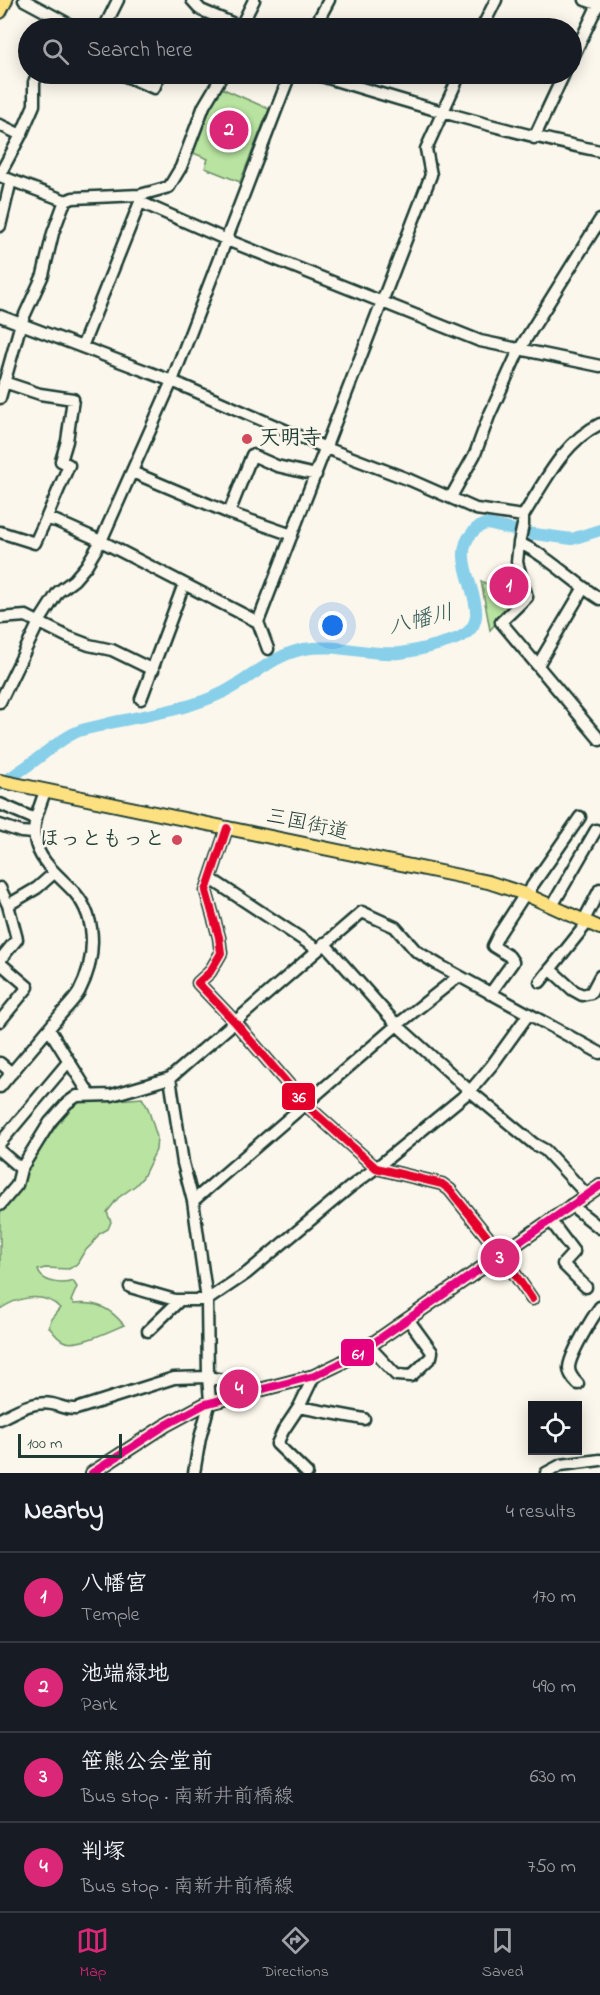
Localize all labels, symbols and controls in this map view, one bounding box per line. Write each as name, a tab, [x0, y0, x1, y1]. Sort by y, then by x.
search box	[18, 18, 582, 84]
icon: search	[39, 35, 72, 68]
text: Search here	[87, 35, 192, 67]
pin: 2	[210, 108, 248, 152]
place label: 天明寺	[259, 424, 322, 454]
marker: 天明寺	[240, 432, 254, 446]
pin: 1	[490, 564, 528, 608]
water label: 八幡川	[385, 597, 457, 645]
your location	[318, 611, 347, 640]
street label: 三国街道	[263, 802, 351, 848]
place label: ほっともっと	[39, 825, 165, 855]
marker: ほっともっと	[170, 833, 184, 847]
line badge: 36	[281, 1082, 316, 1111]
text: 36	[291, 1086, 307, 1110]
pin: 3	[480, 1236, 520, 1280]
line badge: 61	[340, 1338, 375, 1367]
text: 61	[351, 1343, 365, 1367]
pin: 4	[220, 1366, 258, 1412]
map controls	[528, 1401, 582, 1455]
button: locate	[528, 1401, 582, 1455]
scale bar	[18, 1431, 122, 1458]
text: 100 m	[27, 1432, 62, 1456]
text: Nearby	[24, 1493, 103, 1531]
text: 4 results	[506, 1498, 576, 1527]
text: 八幡宮	[81, 1569, 147, 1601]
text: 1	[40, 1583, 47, 1612]
text: 170 m	[532, 1583, 576, 1612]
text: Temple	[81, 1601, 140, 1630]
text: 池端緑地	[81, 1659, 169, 1691]
text: 2	[39, 1673, 48, 1702]
text: 490 m	[533, 1673, 576, 1702]
text: Park	[81, 1691, 117, 1720]
text: 笹熊公会堂前	[81, 1747, 213, 1779]
text: 3	[39, 1763, 48, 1792]
text: 630 m	[530, 1763, 576, 1792]
text: Bus stop · 南新井前橋線	[81, 1783, 293, 1812]
text: 判塚	[81, 1837, 125, 1869]
text: 4	[39, 1853, 48, 1882]
text: 750 m	[527, 1853, 576, 1882]
text: Bus stop · 南新井前橋線	[81, 1873, 293, 1902]
tab: Map	[76, 1924, 109, 1984]
tab: Directions	[262, 1924, 329, 1984]
tab: Saved	[482, 1924, 524, 1984]

